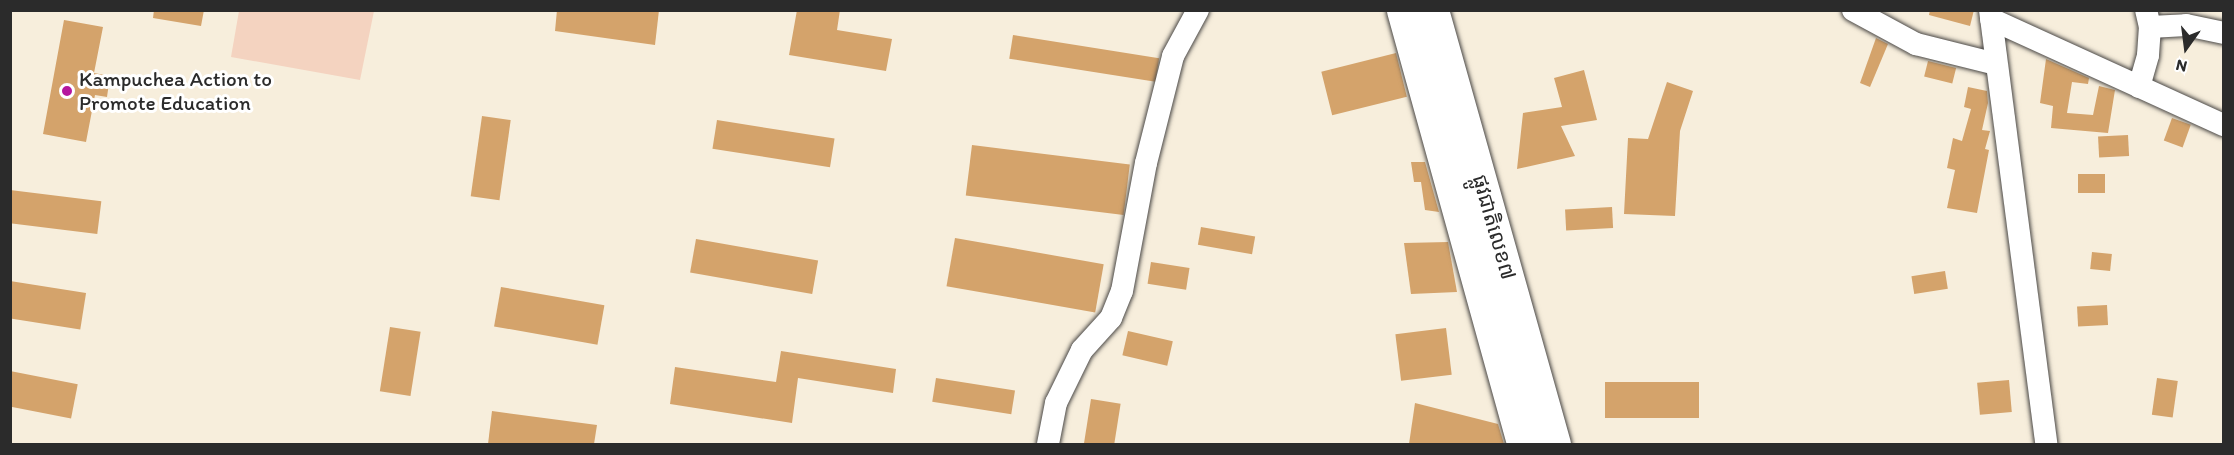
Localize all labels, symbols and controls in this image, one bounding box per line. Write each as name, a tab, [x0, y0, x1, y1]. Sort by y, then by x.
north arrow	[2156, 18, 2216, 78]
text: N	[2174, 55, 2189, 76]
place label: Kampuchea Action to Promote Education	[79, 66, 272, 116]
marker: Kampuchea Action to Promote Education	[60, 84, 74, 98]
street label: ផ្លូវជាតិលេខ៧	[1467, 172, 1521, 282]

